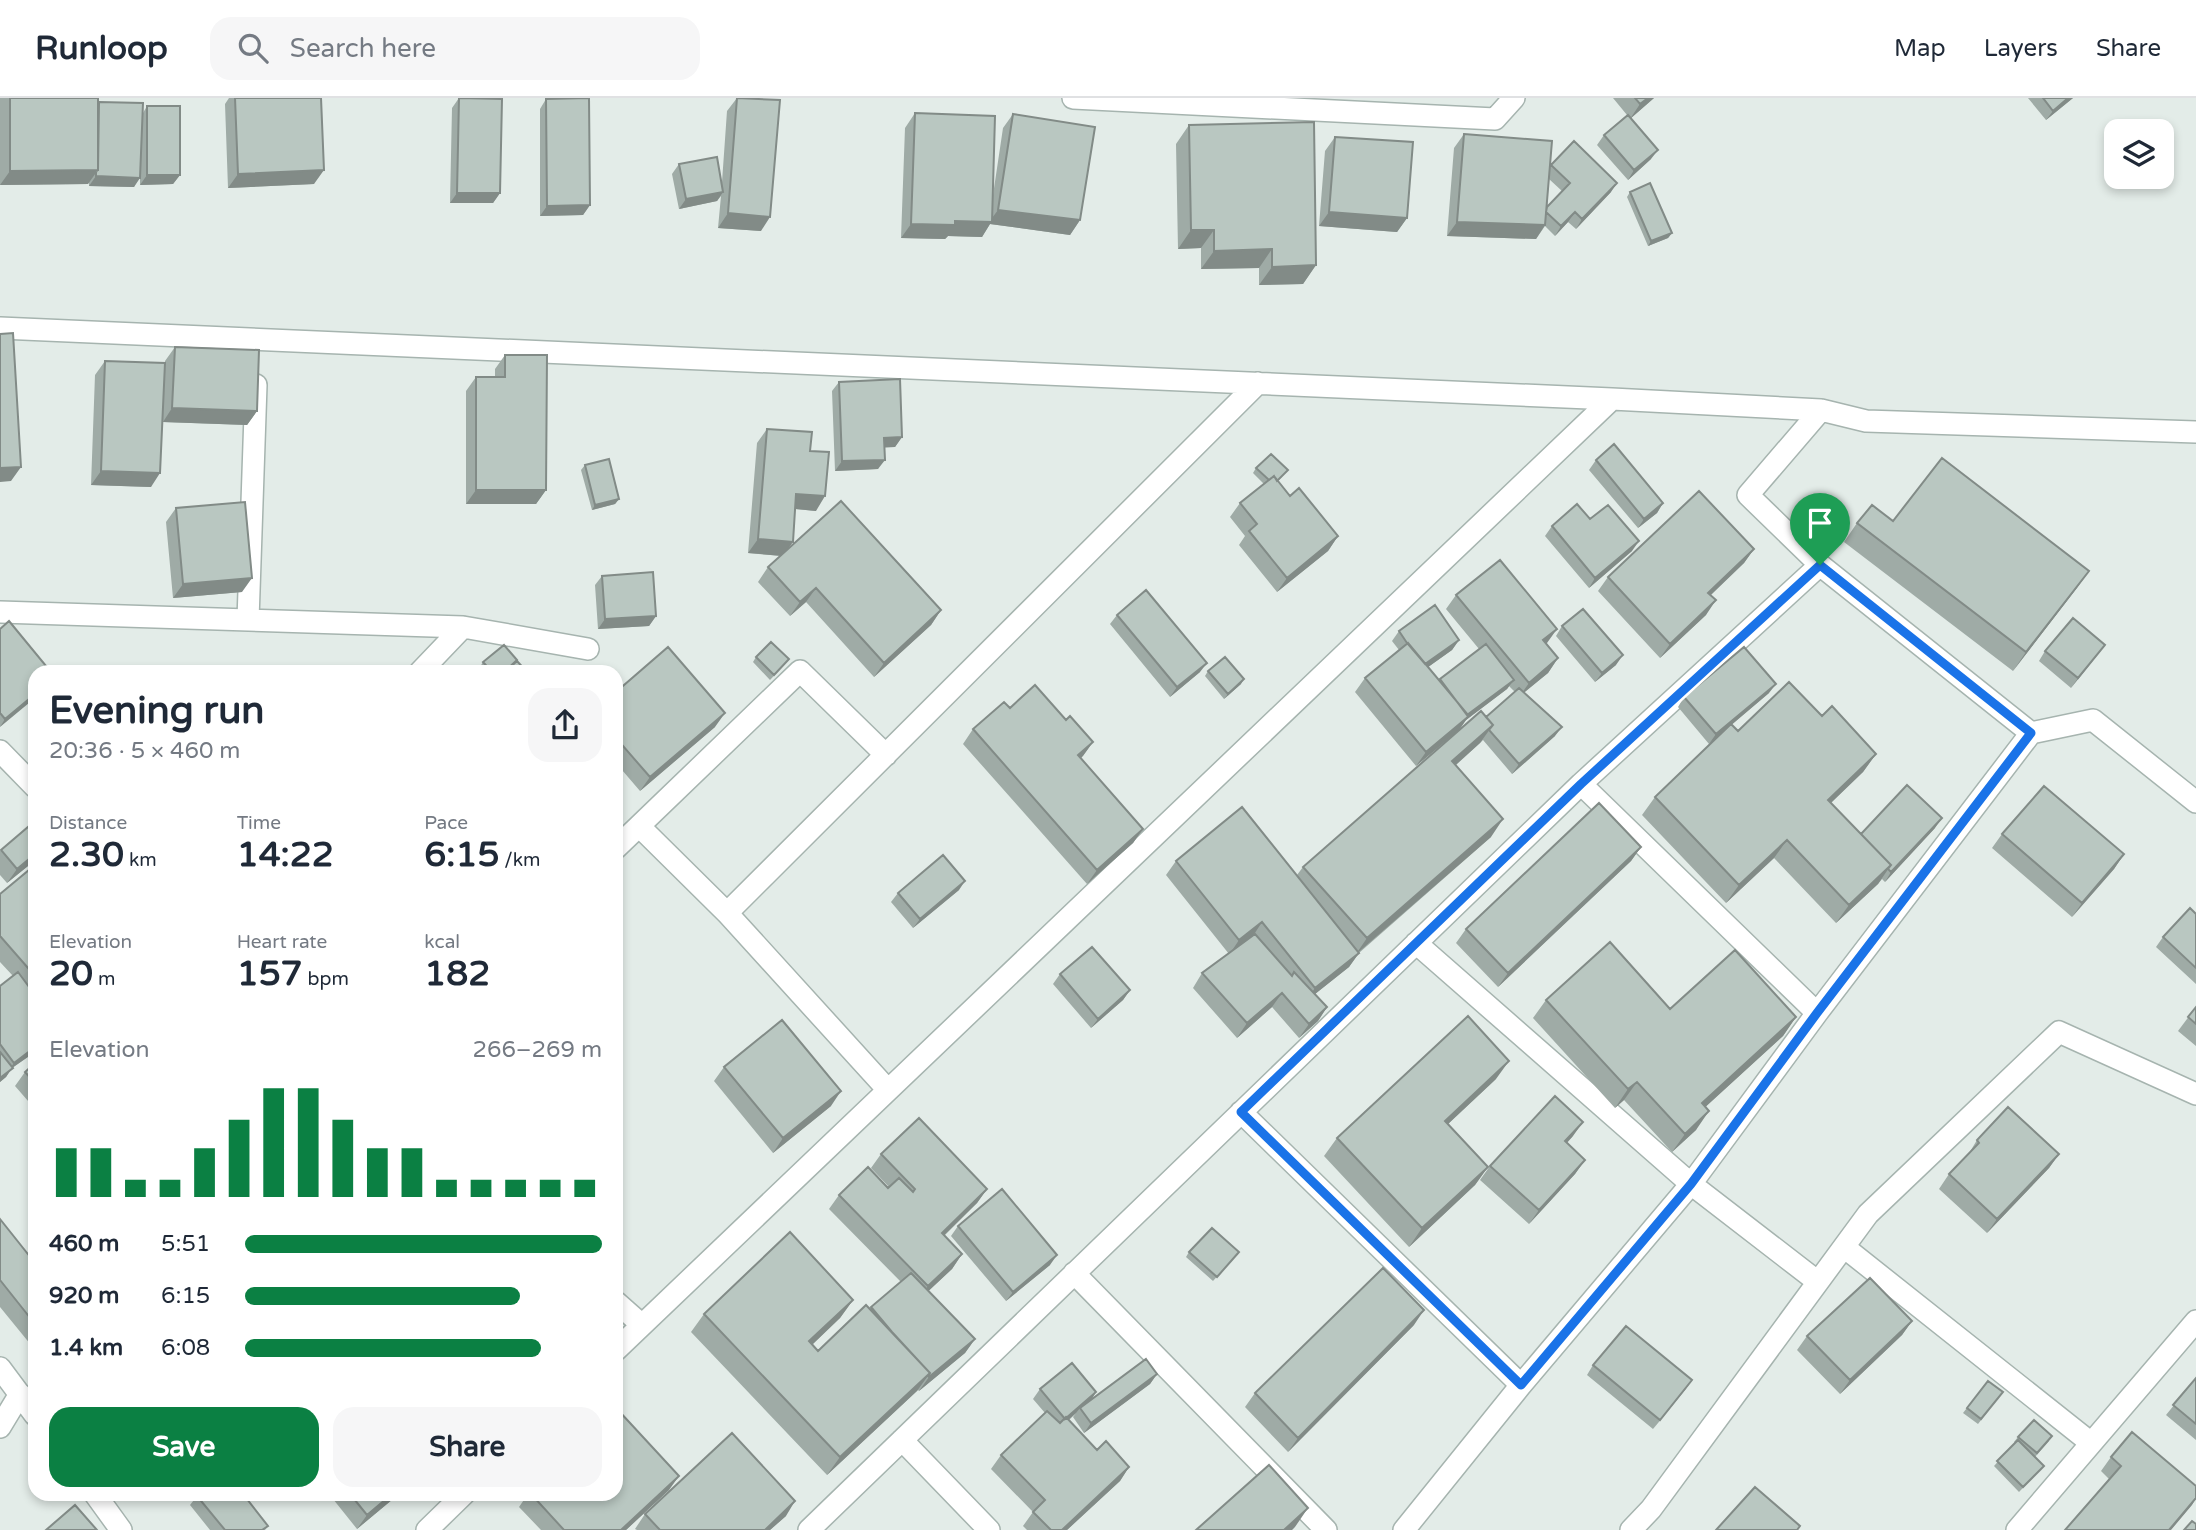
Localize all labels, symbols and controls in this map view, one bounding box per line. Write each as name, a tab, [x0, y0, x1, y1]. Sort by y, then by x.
search box	[210, 17, 700, 80]
text: Runloop	[35, 29, 168, 68]
icon: search	[234, 29, 272, 67]
text: Search here	[290, 33, 436, 64]
text: Map	[1894, 34, 1946, 63]
text: Layers	[1984, 34, 2058, 63]
text: Share	[2096, 34, 2161, 63]
map controls	[2104, 119, 2174, 189]
button: layers	[2104, 119, 2174, 189]
pin	[1790, 493, 1850, 565]
icon: arrive	[1801, 504, 1839, 542]
text: Evening run	[49, 688, 264, 734]
button: share	[528, 688, 602, 762]
text: 20:36 · 5 × 460 m	[49, 737, 240, 765]
text: Distance	[49, 812, 127, 834]
text: Time	[237, 812, 281, 834]
text: Pace	[424, 812, 468, 834]
text: 2.30	[49, 834, 124, 876]
text: 14:22	[237, 834, 334, 876]
text: 6:15	[424, 834, 499, 876]
text: km	[124, 849, 157, 871]
text: /km	[499, 849, 541, 871]
text: Elevation	[49, 931, 132, 953]
text: Heart rate	[237, 931, 327, 953]
text: kcal	[424, 931, 460, 953]
text: 20	[49, 953, 93, 995]
text: 157	[237, 953, 303, 995]
text: 182	[424, 953, 490, 995]
text: m	[93, 968, 115, 990]
text: bpm	[303, 968, 349, 990]
text: Elevation	[49, 1036, 150, 1064]
text: 266–269 m	[473, 1036, 602, 1064]
text: 460 m	[49, 1230, 119, 1258]
text: 5:51	[161, 1230, 210, 1258]
text: 920 m	[49, 1282, 119, 1310]
text: 6:15	[161, 1282, 210, 1310]
text: 1.4 km	[49, 1334, 123, 1362]
text: 6:08	[161, 1334, 210, 1362]
button: Save	[49, 1407, 319, 1487]
button: Share	[333, 1407, 602, 1487]

